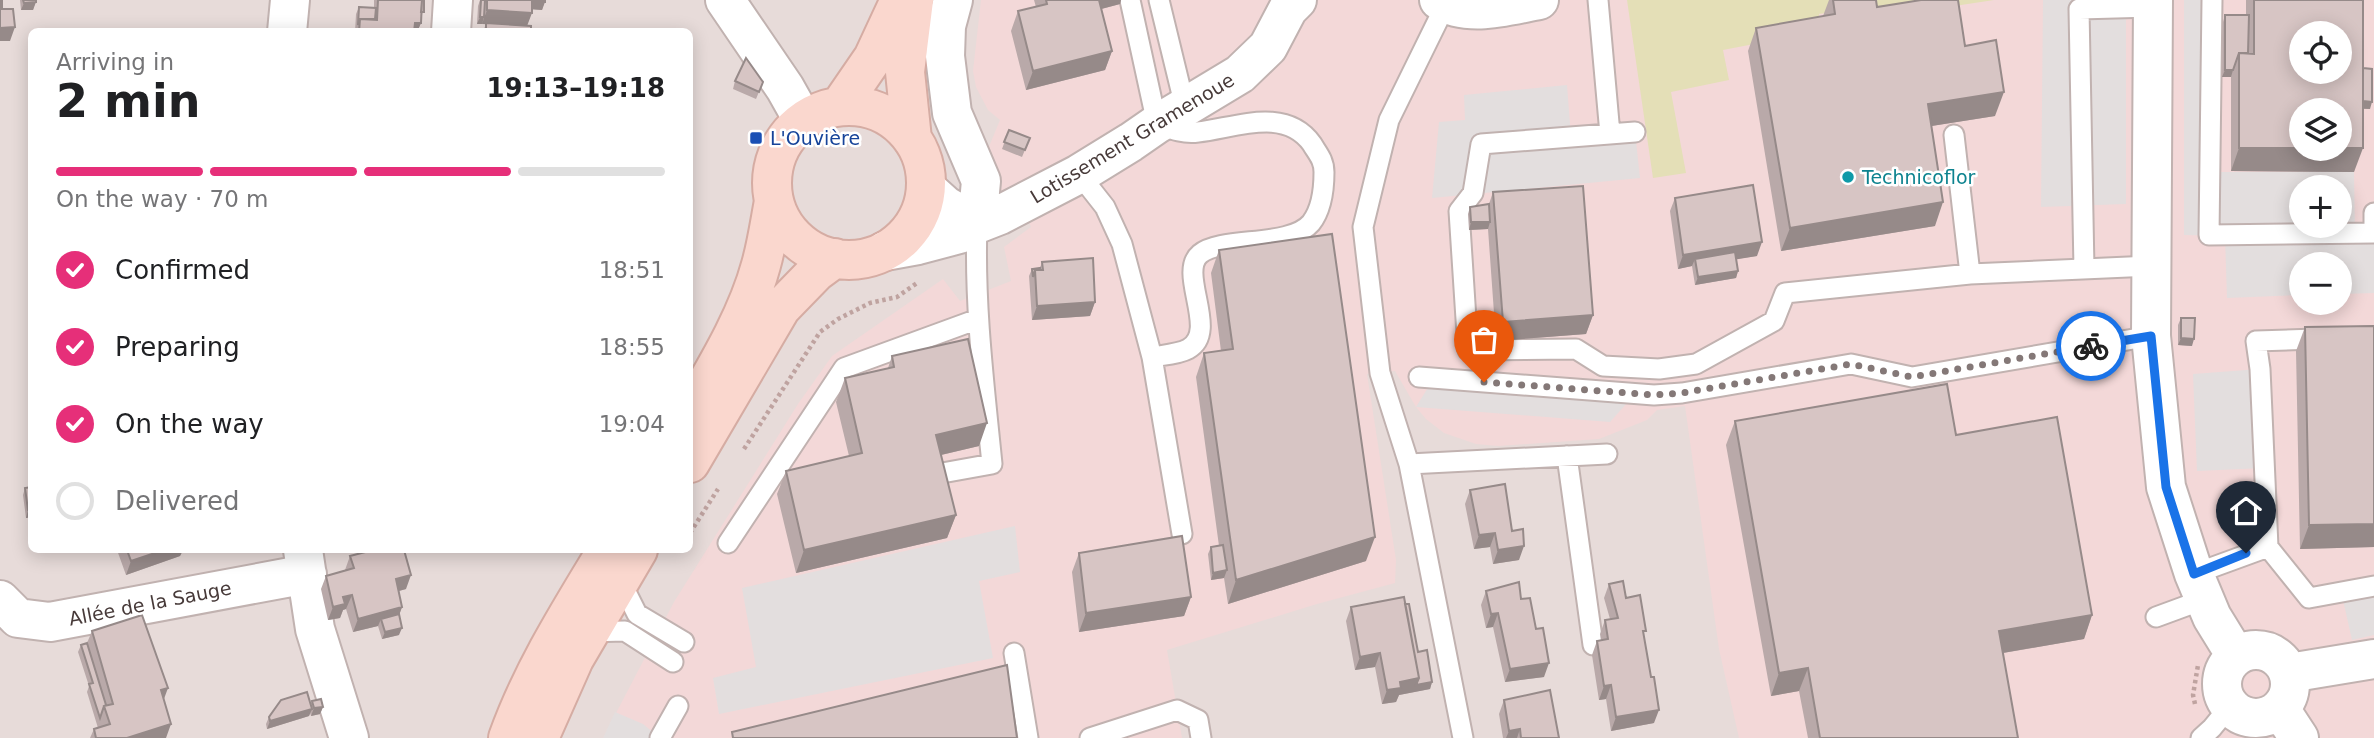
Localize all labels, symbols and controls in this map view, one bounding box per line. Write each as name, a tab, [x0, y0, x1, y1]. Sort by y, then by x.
map controls	[2289, 21, 2352, 315]
button: locate	[2289, 21, 2352, 84]
text: Arriving in	[56, 49, 174, 75]
street label: Lotissement Gramenoue	[1026, 68, 1238, 208]
text: 19:13–19:18	[486, 73, 665, 103]
text: 2 min	[56, 74, 200, 128]
button: layers	[2289, 98, 2352, 161]
place label: L'Ouvière	[770, 127, 860, 149]
marker: L'Ouvière	[748, 130, 764, 146]
place label: Technicoflor	[1861, 166, 1976, 188]
marker: Technicoflor	[1840, 169, 1856, 185]
button: +	[2289, 175, 2352, 238]
text: On the way · 70 m	[56, 186, 268, 212]
icon: check	[56, 251, 94, 289]
button: −	[2289, 252, 2352, 315]
text: Confirmed	[115, 255, 250, 285]
text: 18:51	[599, 257, 665, 283]
pin	[1454, 310, 1514, 382]
courier	[2056, 311, 2126, 381]
icon: bag	[1465, 321, 1503, 359]
icon: bike	[2072, 327, 2110, 365]
icon: check	[56, 328, 94, 366]
text: Preparing	[115, 332, 240, 362]
text: 18:55	[599, 334, 665, 360]
icon: check	[56, 405, 94, 443]
text: On the way	[115, 409, 264, 439]
text: 19:04	[599, 411, 665, 437]
pin	[2216, 481, 2276, 553]
text: Delivered	[115, 486, 239, 516]
icon: home	[2227, 492, 2265, 530]
street label: Allée de la Sauge	[67, 576, 233, 630]

